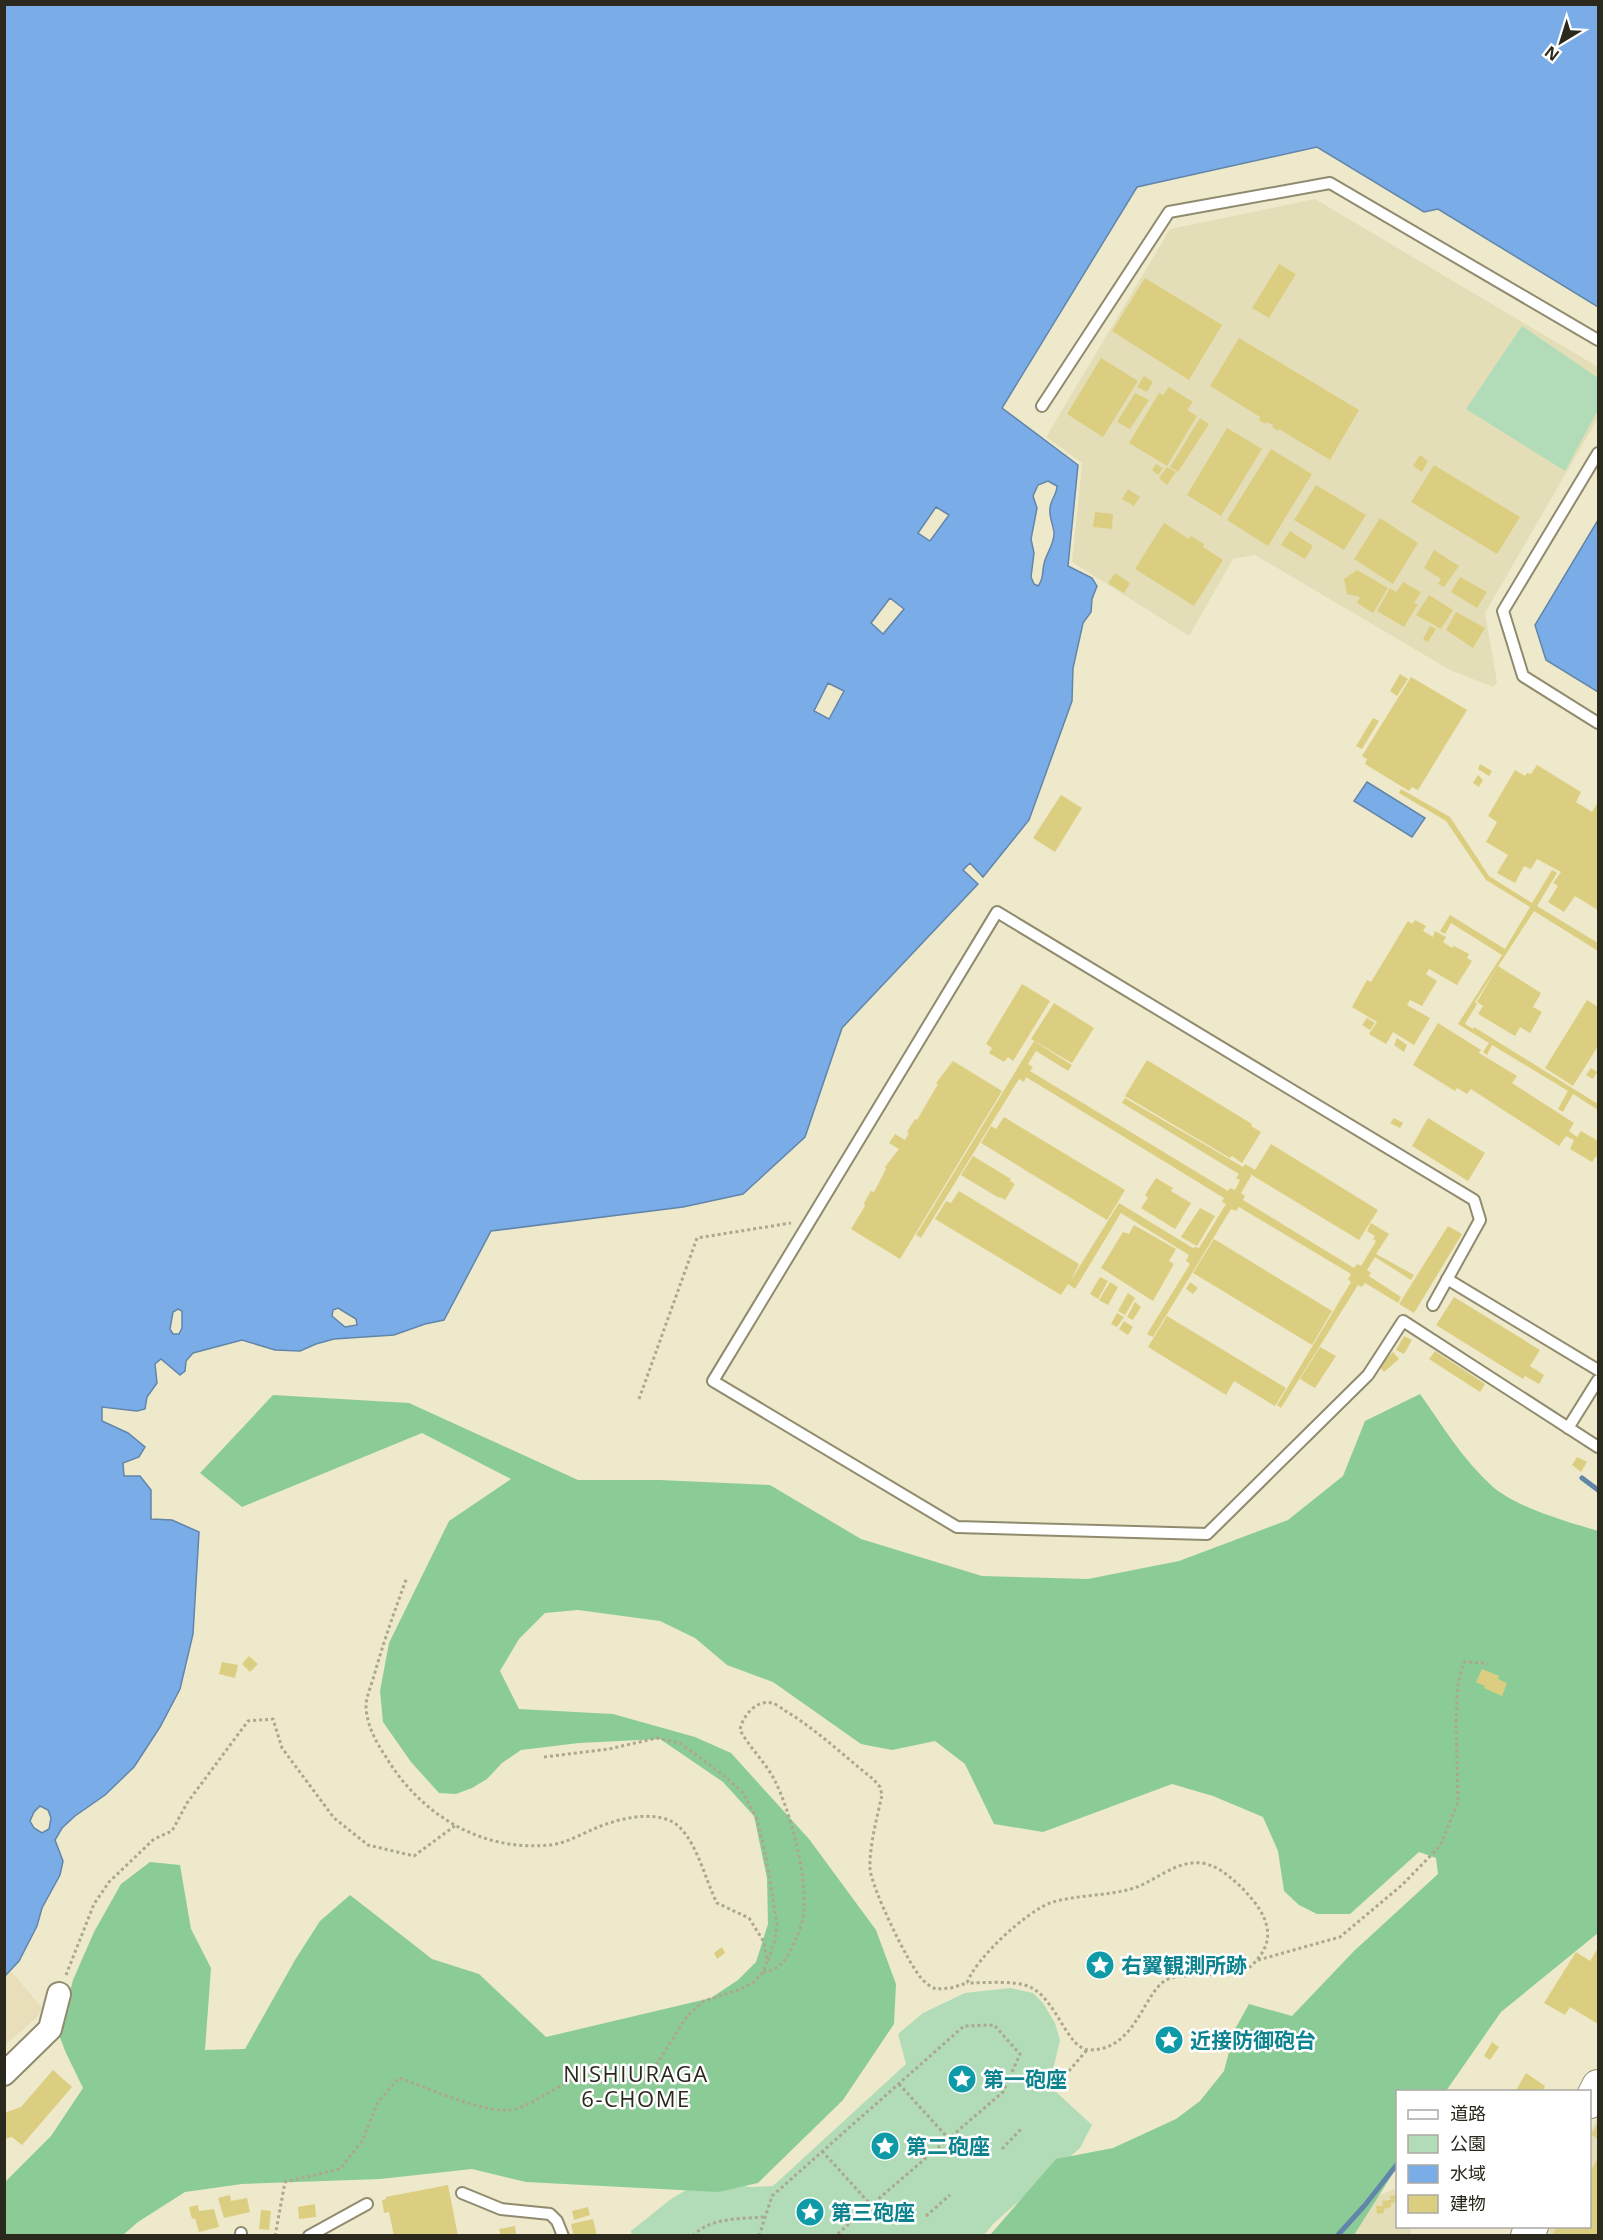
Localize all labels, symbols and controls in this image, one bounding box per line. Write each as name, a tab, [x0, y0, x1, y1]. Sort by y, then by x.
north arrow	[1531, 12, 1591, 72]
text: N	[1540, 41, 1564, 66]
place icon: 右翼観測所跡	[1084, 1949, 1116, 1981]
place label: 右翼観測所跡	[1121, 1951, 1247, 1979]
place icon: 近接防御砲台	[1153, 2024, 1185, 2056]
place label: 近接防御砲台	[1190, 2026, 1316, 2054]
district label: NISHIURAGA 6-CHOME	[563, 2058, 709, 2113]
place icon: 第一砲座	[946, 2063, 978, 2095]
place label: 第一砲座	[983, 2065, 1067, 2093]
legend	[1396, 2090, 1591, 2228]
text: 道路	[1450, 2101, 1486, 2125]
place icon: 第二砲座	[869, 2130, 901, 2162]
text: 公園	[1450, 2131, 1486, 2155]
place label: 第二砲座	[906, 2132, 990, 2160]
text: 水域	[1450, 2161, 1486, 2185]
text: 建物	[1450, 2191, 1486, 2215]
place icon: 第三砲座	[794, 2196, 826, 2228]
place label: 第三砲座	[831, 2198, 915, 2226]

